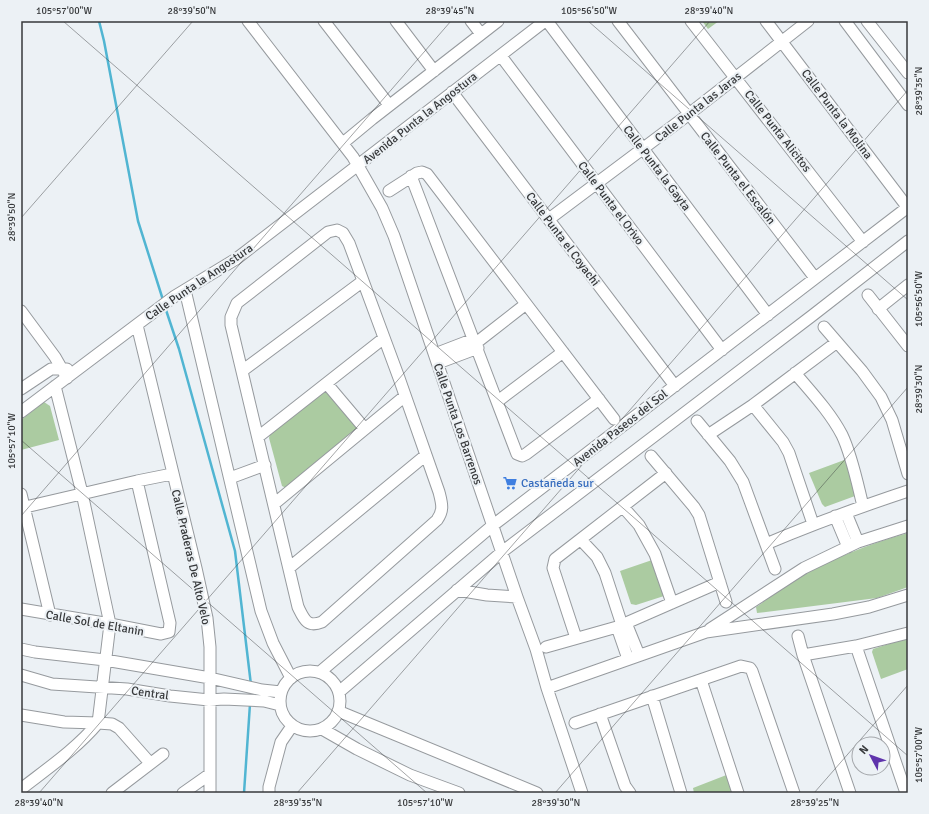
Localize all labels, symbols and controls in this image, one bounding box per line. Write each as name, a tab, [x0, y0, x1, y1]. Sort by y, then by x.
text: 105°57'00"W	[36, 5, 92, 17]
text: 28°39'50"N	[168, 5, 216, 17]
text: 28°39'45"N	[426, 5, 474, 17]
text: 105°56'50"W	[561, 5, 617, 17]
text: 28°39'40"N	[685, 5, 733, 17]
street label: Calle Punta la Molina	[798, 66, 875, 162]
text: 28°39'35"N	[913, 67, 925, 115]
street label: Avenida Punta la Angostura	[360, 69, 481, 168]
street label: Calle Punta las Jaras	[652, 69, 745, 146]
street label: Calle Punta Alicitos	[741, 87, 814, 175]
street label: Calle Punta la Gayta	[620, 123, 694, 214]
street label: Calle Punta el Escalón	[697, 129, 778, 228]
street label: Calle Punta el Orivo	[574, 159, 647, 248]
street label: Calle Punta el Coyachi	[522, 189, 603, 289]
text: 28°39'50"N	[6, 193, 18, 241]
street label: Calle Punta la Angostura	[143, 241, 256, 324]
text: 105°56'50"W	[913, 271, 925, 327]
street label: Calle Punta Los Barrenos	[430, 361, 485, 487]
text: 28°39'30"N	[913, 365, 925, 413]
street label: Avenida Paseos del Sol	[570, 386, 671, 470]
text: 105°57'10"W	[6, 413, 18, 469]
supermarket icon: Castañeda sur	[502, 475, 518, 491]
place label: Castañeda sur	[521, 476, 594, 491]
street label: Calle Praderas De Alto Velo	[168, 488, 213, 626]
street label: Calle Sol de Eltanin	[45, 607, 145, 640]
street label: Central	[130, 683, 170, 704]
text: 105°57'00"W	[913, 727, 925, 783]
north arrow	[851, 736, 891, 776]
text: N	[856, 743, 871, 757]
text: 28°39'40"N	[15, 797, 63, 809]
text: 28°39'35"N	[274, 797, 322, 809]
text: 105°57'10"W	[397, 797, 453, 809]
text: 28°39'30"N	[532, 797, 580, 809]
text: 28°39'25"N	[791, 797, 839, 809]

